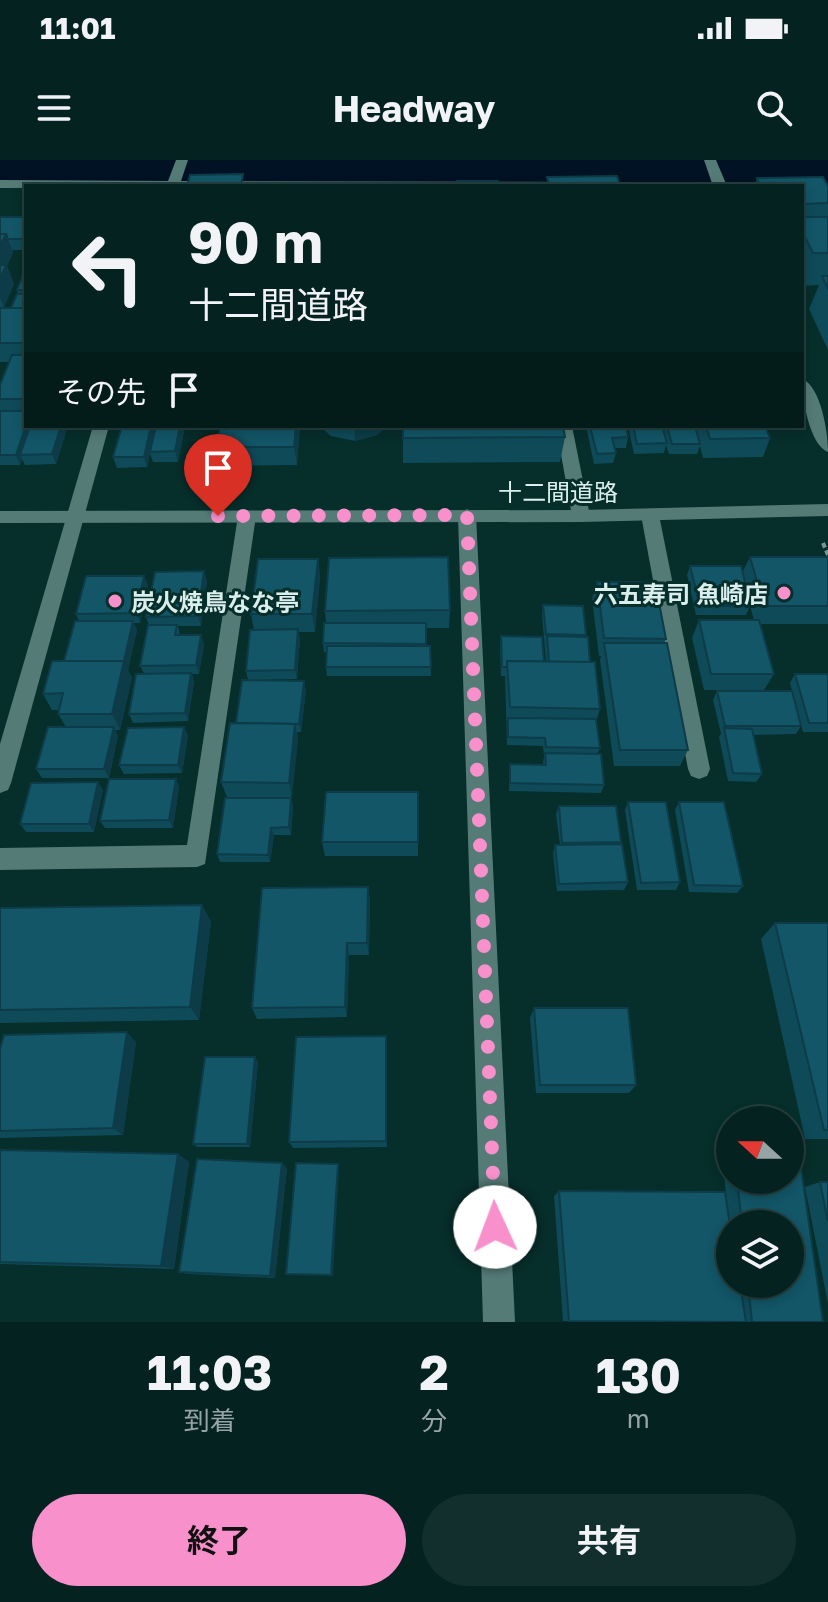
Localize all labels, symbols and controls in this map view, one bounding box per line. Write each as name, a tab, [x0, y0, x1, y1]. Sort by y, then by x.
text: 11:01	[40, 10, 115, 46]
icon: menu	[32, 86, 76, 130]
icon: search	[752, 86, 796, 130]
text: Headway	[333, 87, 495, 130]
text: 90 m	[188, 208, 323, 275]
icon: left	[56, 216, 160, 320]
text: 十二間道路	[188, 283, 368, 326]
icon: arrive	[162, 368, 206, 412]
text: その先	[56, 374, 146, 410]
pin	[184, 434, 252, 516]
icon: arrive	[196, 446, 240, 490]
street label: 十二間道路	[498, 477, 618, 506]
place label: 六五寿司 魚崎店	[594, 579, 768, 608]
marker: 六五寿司 魚崎店	[775, 584, 793, 602]
place label: 炭火焼鳥なな亭	[131, 587, 299, 616]
marker: 炭火焼鳥なな亭	[106, 592, 124, 610]
north arrow	[716, 1106, 804, 1194]
map controls	[716, 1106, 804, 1298]
position arrow	[453, 1185, 537, 1269]
button: layers	[716, 1210, 804, 1298]
text: 11:03	[147, 1343, 272, 1401]
text: 2	[419, 1343, 449, 1401]
text: 130	[596, 1346, 681, 1404]
text: m	[627, 1403, 650, 1434]
text: 到着	[184, 1405, 236, 1436]
text: 分	[421, 1405, 447, 1436]
button: 終了	[32, 1494, 406, 1586]
button: 共有	[422, 1494, 796, 1586]

